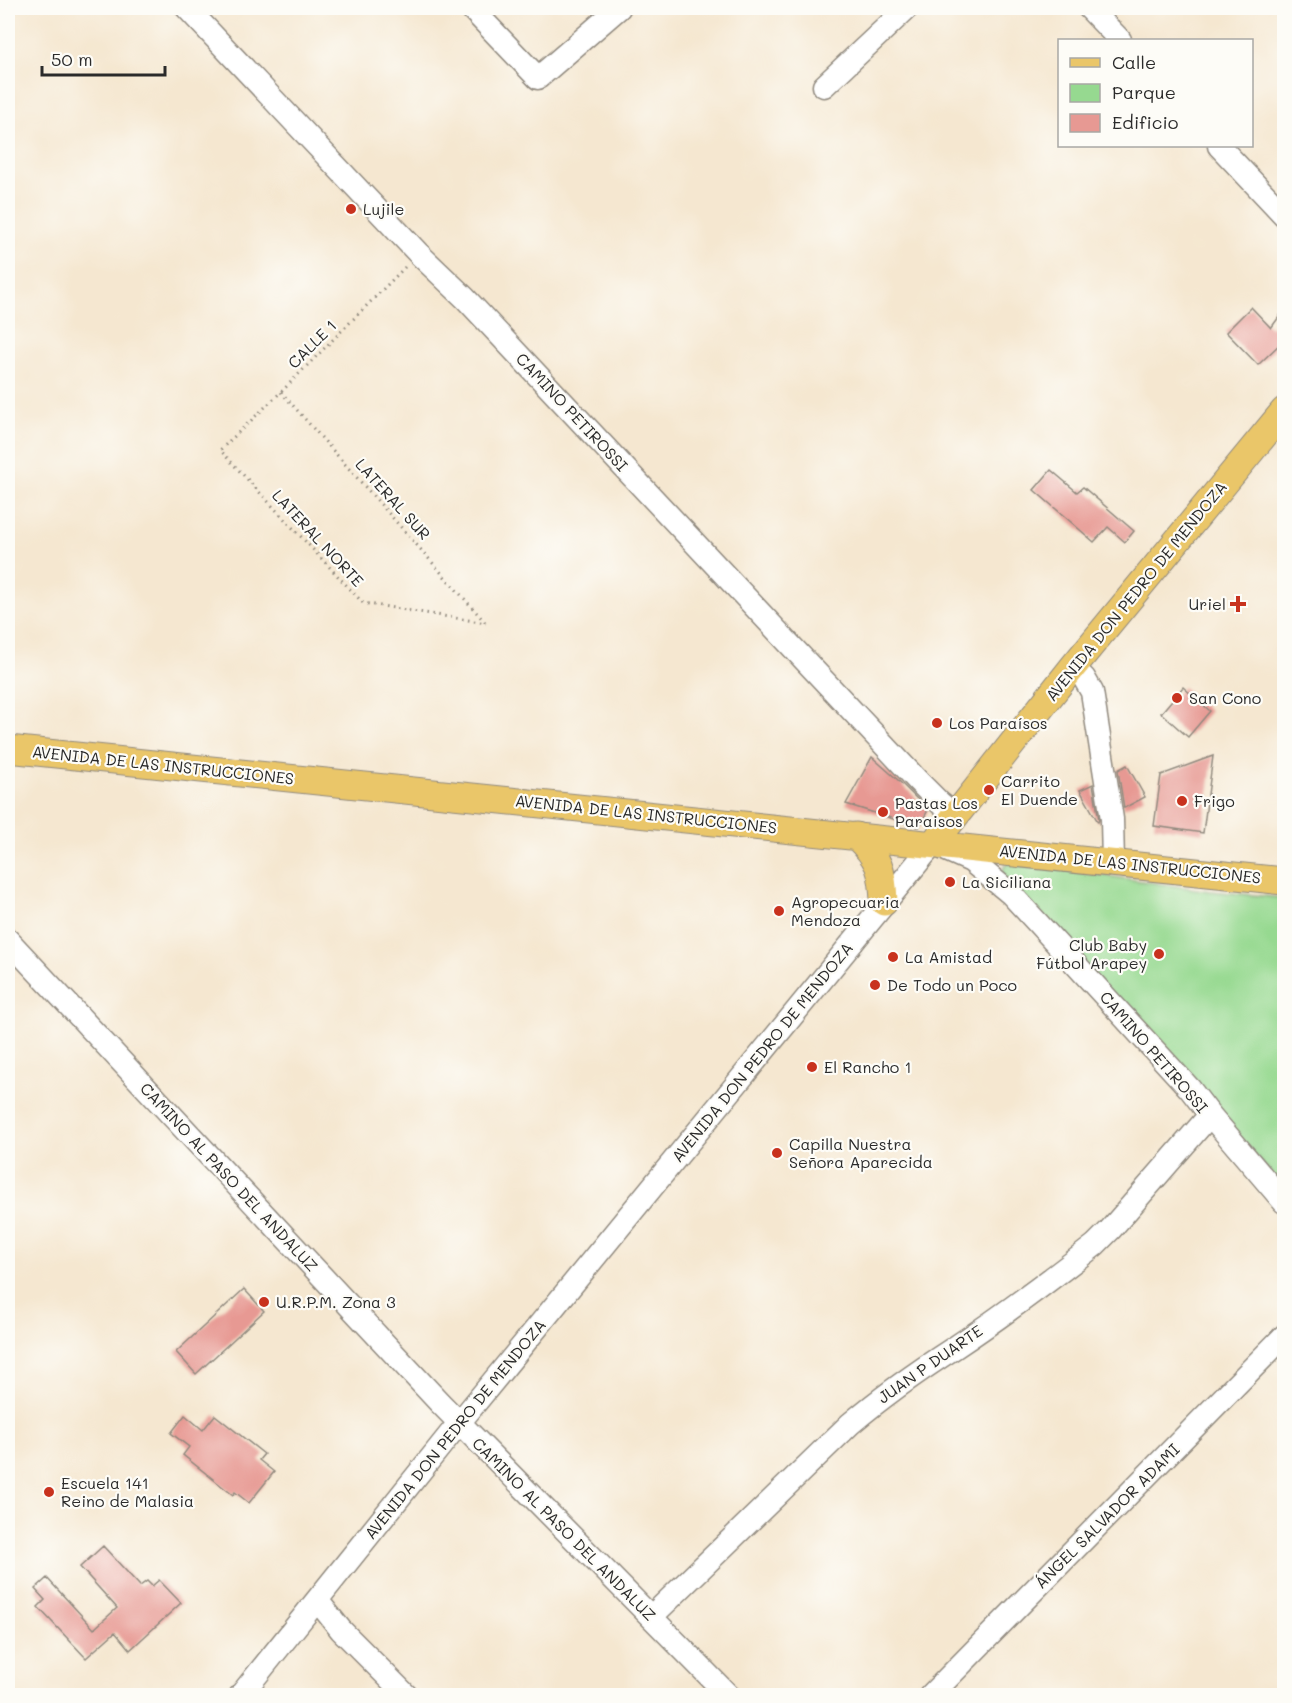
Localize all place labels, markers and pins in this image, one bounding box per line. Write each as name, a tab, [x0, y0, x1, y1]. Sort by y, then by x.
place label: Lujile	[363, 198, 404, 219]
marker: Lujile	[344, 202, 358, 216]
place label: Uriel	[1188, 593, 1226, 614]
marker: Uriel	[1231, 597, 1245, 611]
place label: San Cono	[1189, 687, 1261, 708]
marker: San Cono	[1170, 691, 1184, 705]
place label: Los Paraísos	[949, 712, 1048, 733]
marker: Los Paraísos	[930, 716, 944, 730]
place label: Carrito El Duende	[1001, 770, 1078, 809]
marker: Carrito El Duende	[982, 783, 996, 797]
place label: Frigo	[1194, 790, 1235, 811]
place label: Pastas Los Paraisos	[895, 792, 978, 831]
marker: Frigo	[1175, 794, 1189, 808]
marker: Pastas Los Paraisos	[876, 805, 890, 819]
place label: La Siciliana	[962, 871, 1051, 892]
marker: La Siciliana	[943, 875, 957, 889]
place label: Agropecuaria Mendoza	[791, 891, 900, 930]
marker: Agropecuaria Mendoza	[772, 904, 786, 918]
place label: Club Baby Fútbol Arapey	[1036, 934, 1147, 973]
place label: La Amistad	[905, 946, 992, 967]
marker: Club Baby Fútbol Arapey	[1152, 947, 1166, 961]
marker: La Amistad	[886, 950, 900, 964]
place label: De Todo un Poco	[887, 974, 1017, 995]
marker: De Todo un Poco	[868, 978, 882, 992]
place label: El Rancho 1	[824, 1056, 912, 1077]
marker: El Rancho 1	[805, 1060, 819, 1074]
place label: Capilla Nuestra Señora Aparecida	[789, 1133, 933, 1172]
marker: Capilla Nuestra Señora Aparecida	[770, 1146, 784, 1160]
place label: U.R.P.M. Zona 3	[276, 1291, 396, 1312]
marker: U.R.P.M. Zona 3	[257, 1295, 271, 1309]
place label: Escuela 141 Reino de Malasia	[61, 1472, 194, 1511]
marker: Escuela 141 Reino de Malasia	[42, 1485, 56, 1499]

